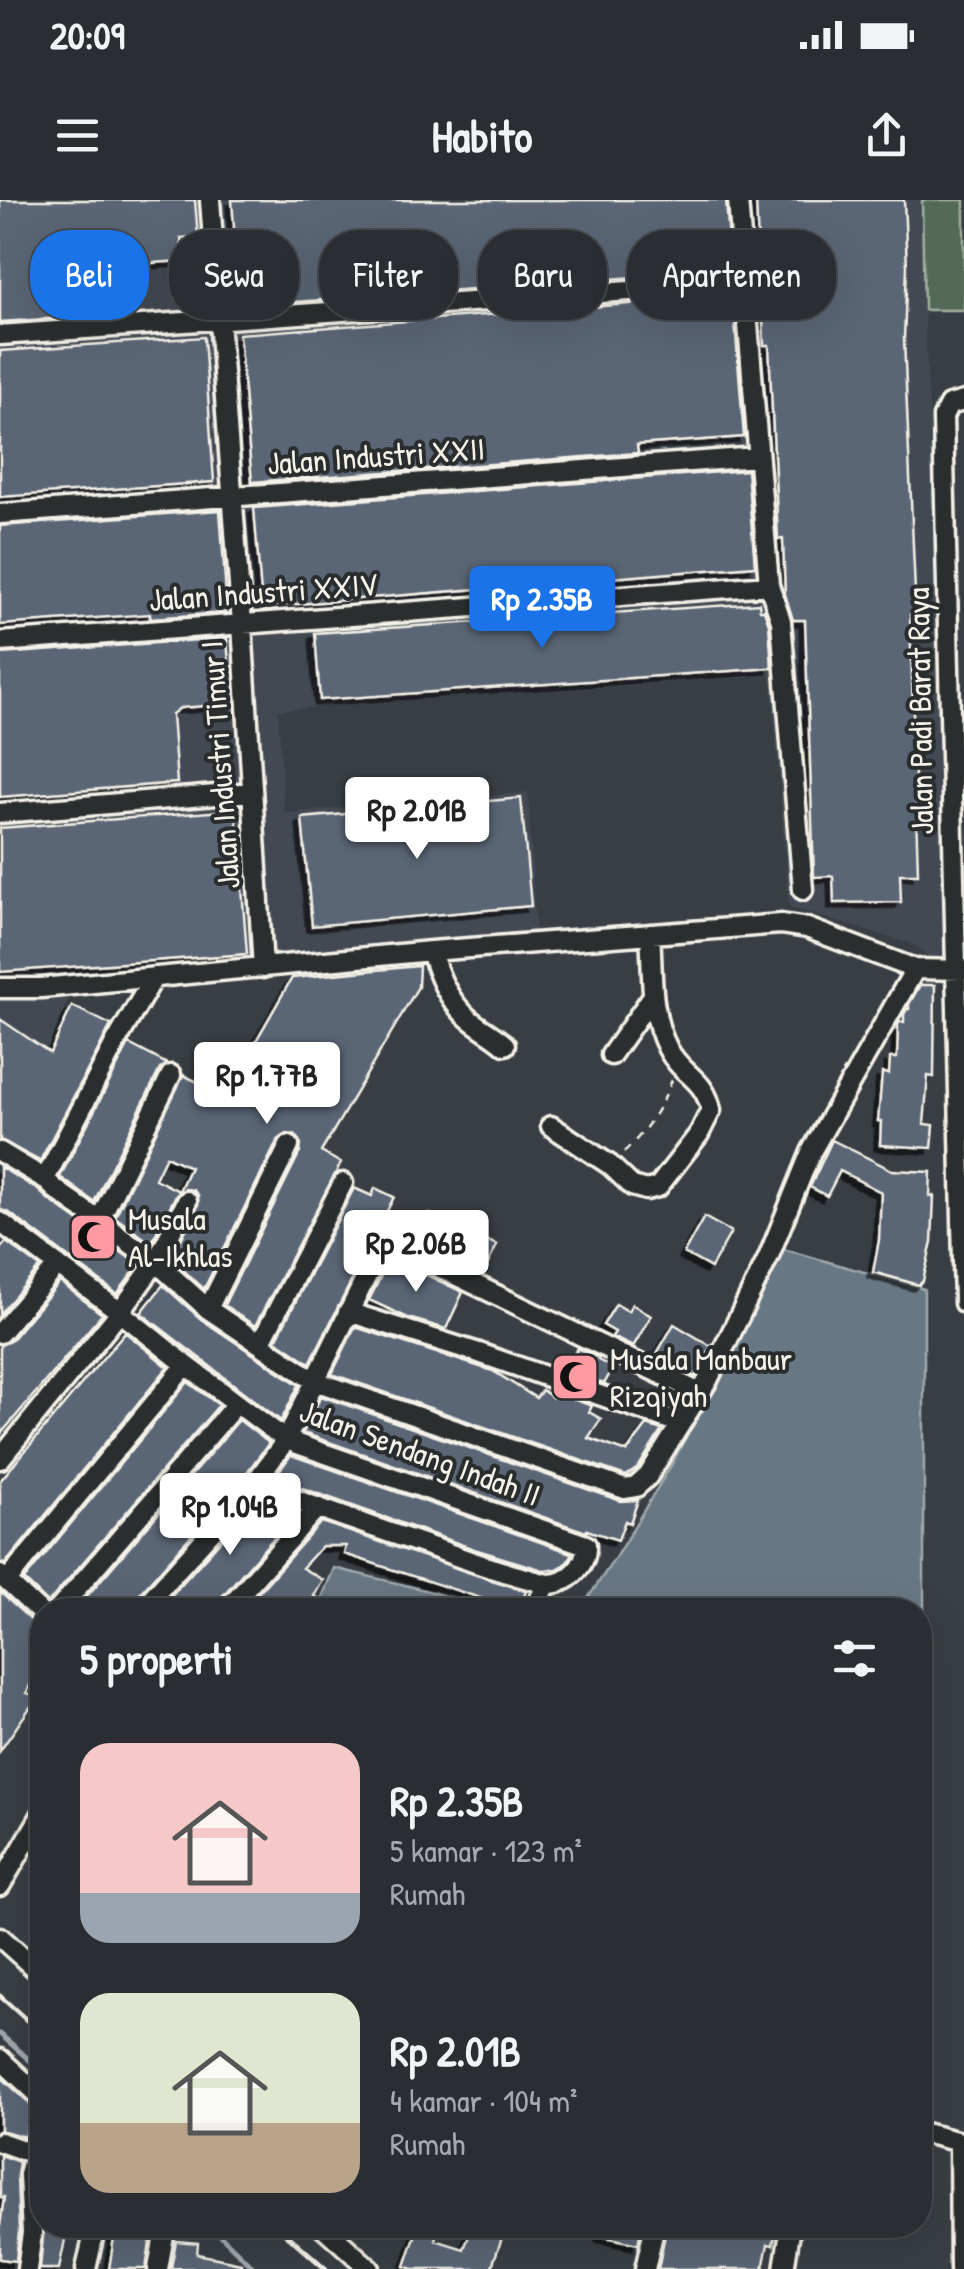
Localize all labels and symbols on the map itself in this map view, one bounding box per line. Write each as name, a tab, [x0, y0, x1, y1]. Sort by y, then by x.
street label: Jalan Industri XXII	[266, 426, 486, 485]
street label: Jalan Industri XXIV	[147, 562, 379, 621]
pin: Rp 2.35B	[439, 566, 645, 651]
street label: Jalan Padi Barat Raya	[896, 587, 943, 835]
street label: Jalan Industri Timur I	[189, 640, 250, 891]
pin: Rp 2.01B	[314, 777, 520, 862]
pin: Rp 1.77B	[164, 1042, 370, 1127]
place label: Musala Al-Ikhlas	[128, 1197, 233, 1277]
pin: Rp 2.06B	[313, 1210, 519, 1295]
mosque icon: Musala Al-Ikhlas	[67, 1211, 119, 1263]
place label: Musala Manbaur Rizqiyah	[610, 1337, 792, 1417]
mosque icon: Musala Manbaur Rizqiyah	[549, 1351, 601, 1403]
street label: Jalan Sendang Indah II	[294, 1389, 546, 1516]
pin: Rp 1.04B	[127, 1473, 333, 1558]

